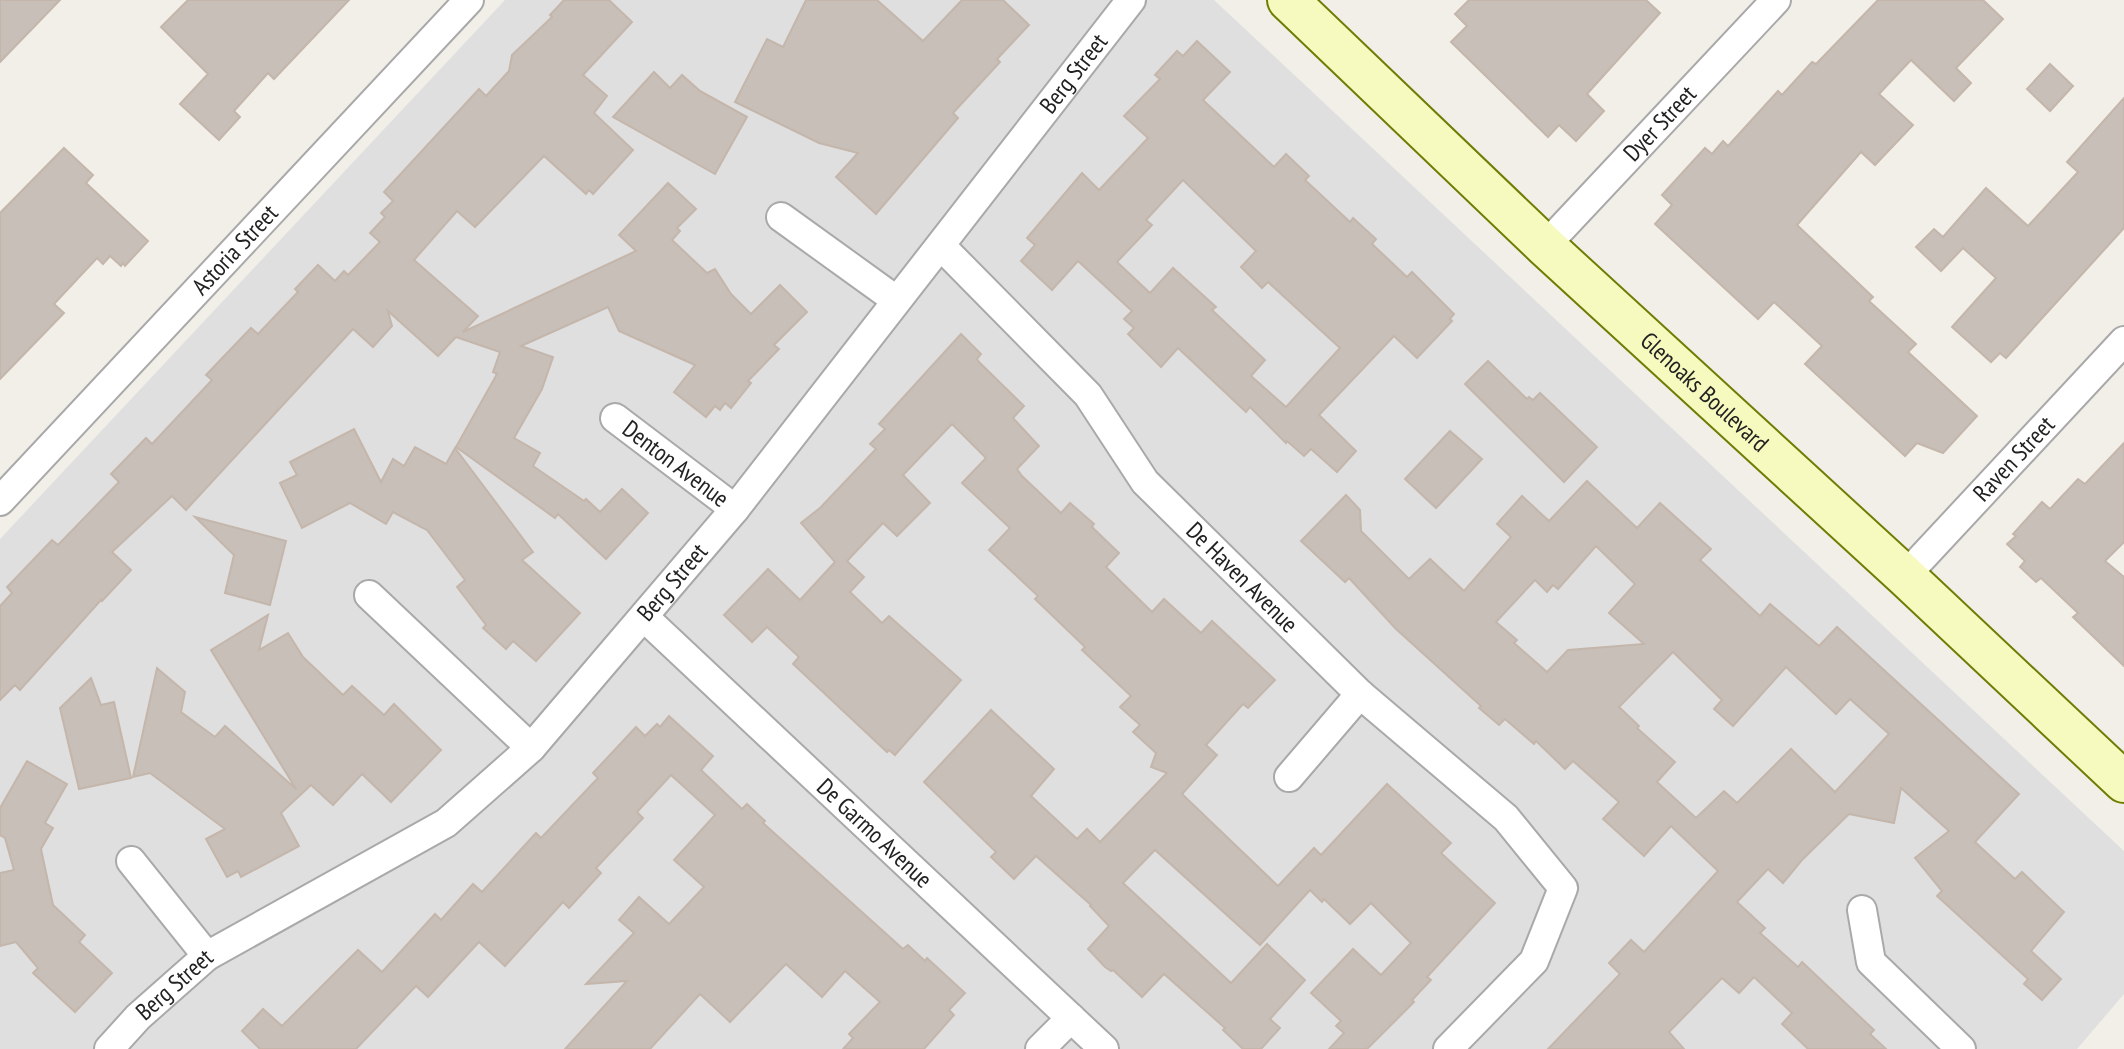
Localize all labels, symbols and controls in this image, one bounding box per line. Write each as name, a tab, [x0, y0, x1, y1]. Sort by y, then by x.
street label: Berg Street	[1033, 27, 1114, 120]
street label: Dyer Street	[1617, 79, 1703, 168]
street label: Astoria Street	[185, 198, 285, 301]
street label: Glenoaks Boulevard	[1634, 325, 1775, 458]
street label: Raven Street	[1966, 409, 2061, 508]
street label: Denton Avenue	[616, 413, 735, 514]
street label: De Haven Avenue	[1180, 515, 1305, 639]
street label: Berg Street	[630, 536, 714, 627]
street label: De Garmo Avenue	[811, 771, 939, 895]
street label: Berg Street	[129, 942, 220, 1027]

